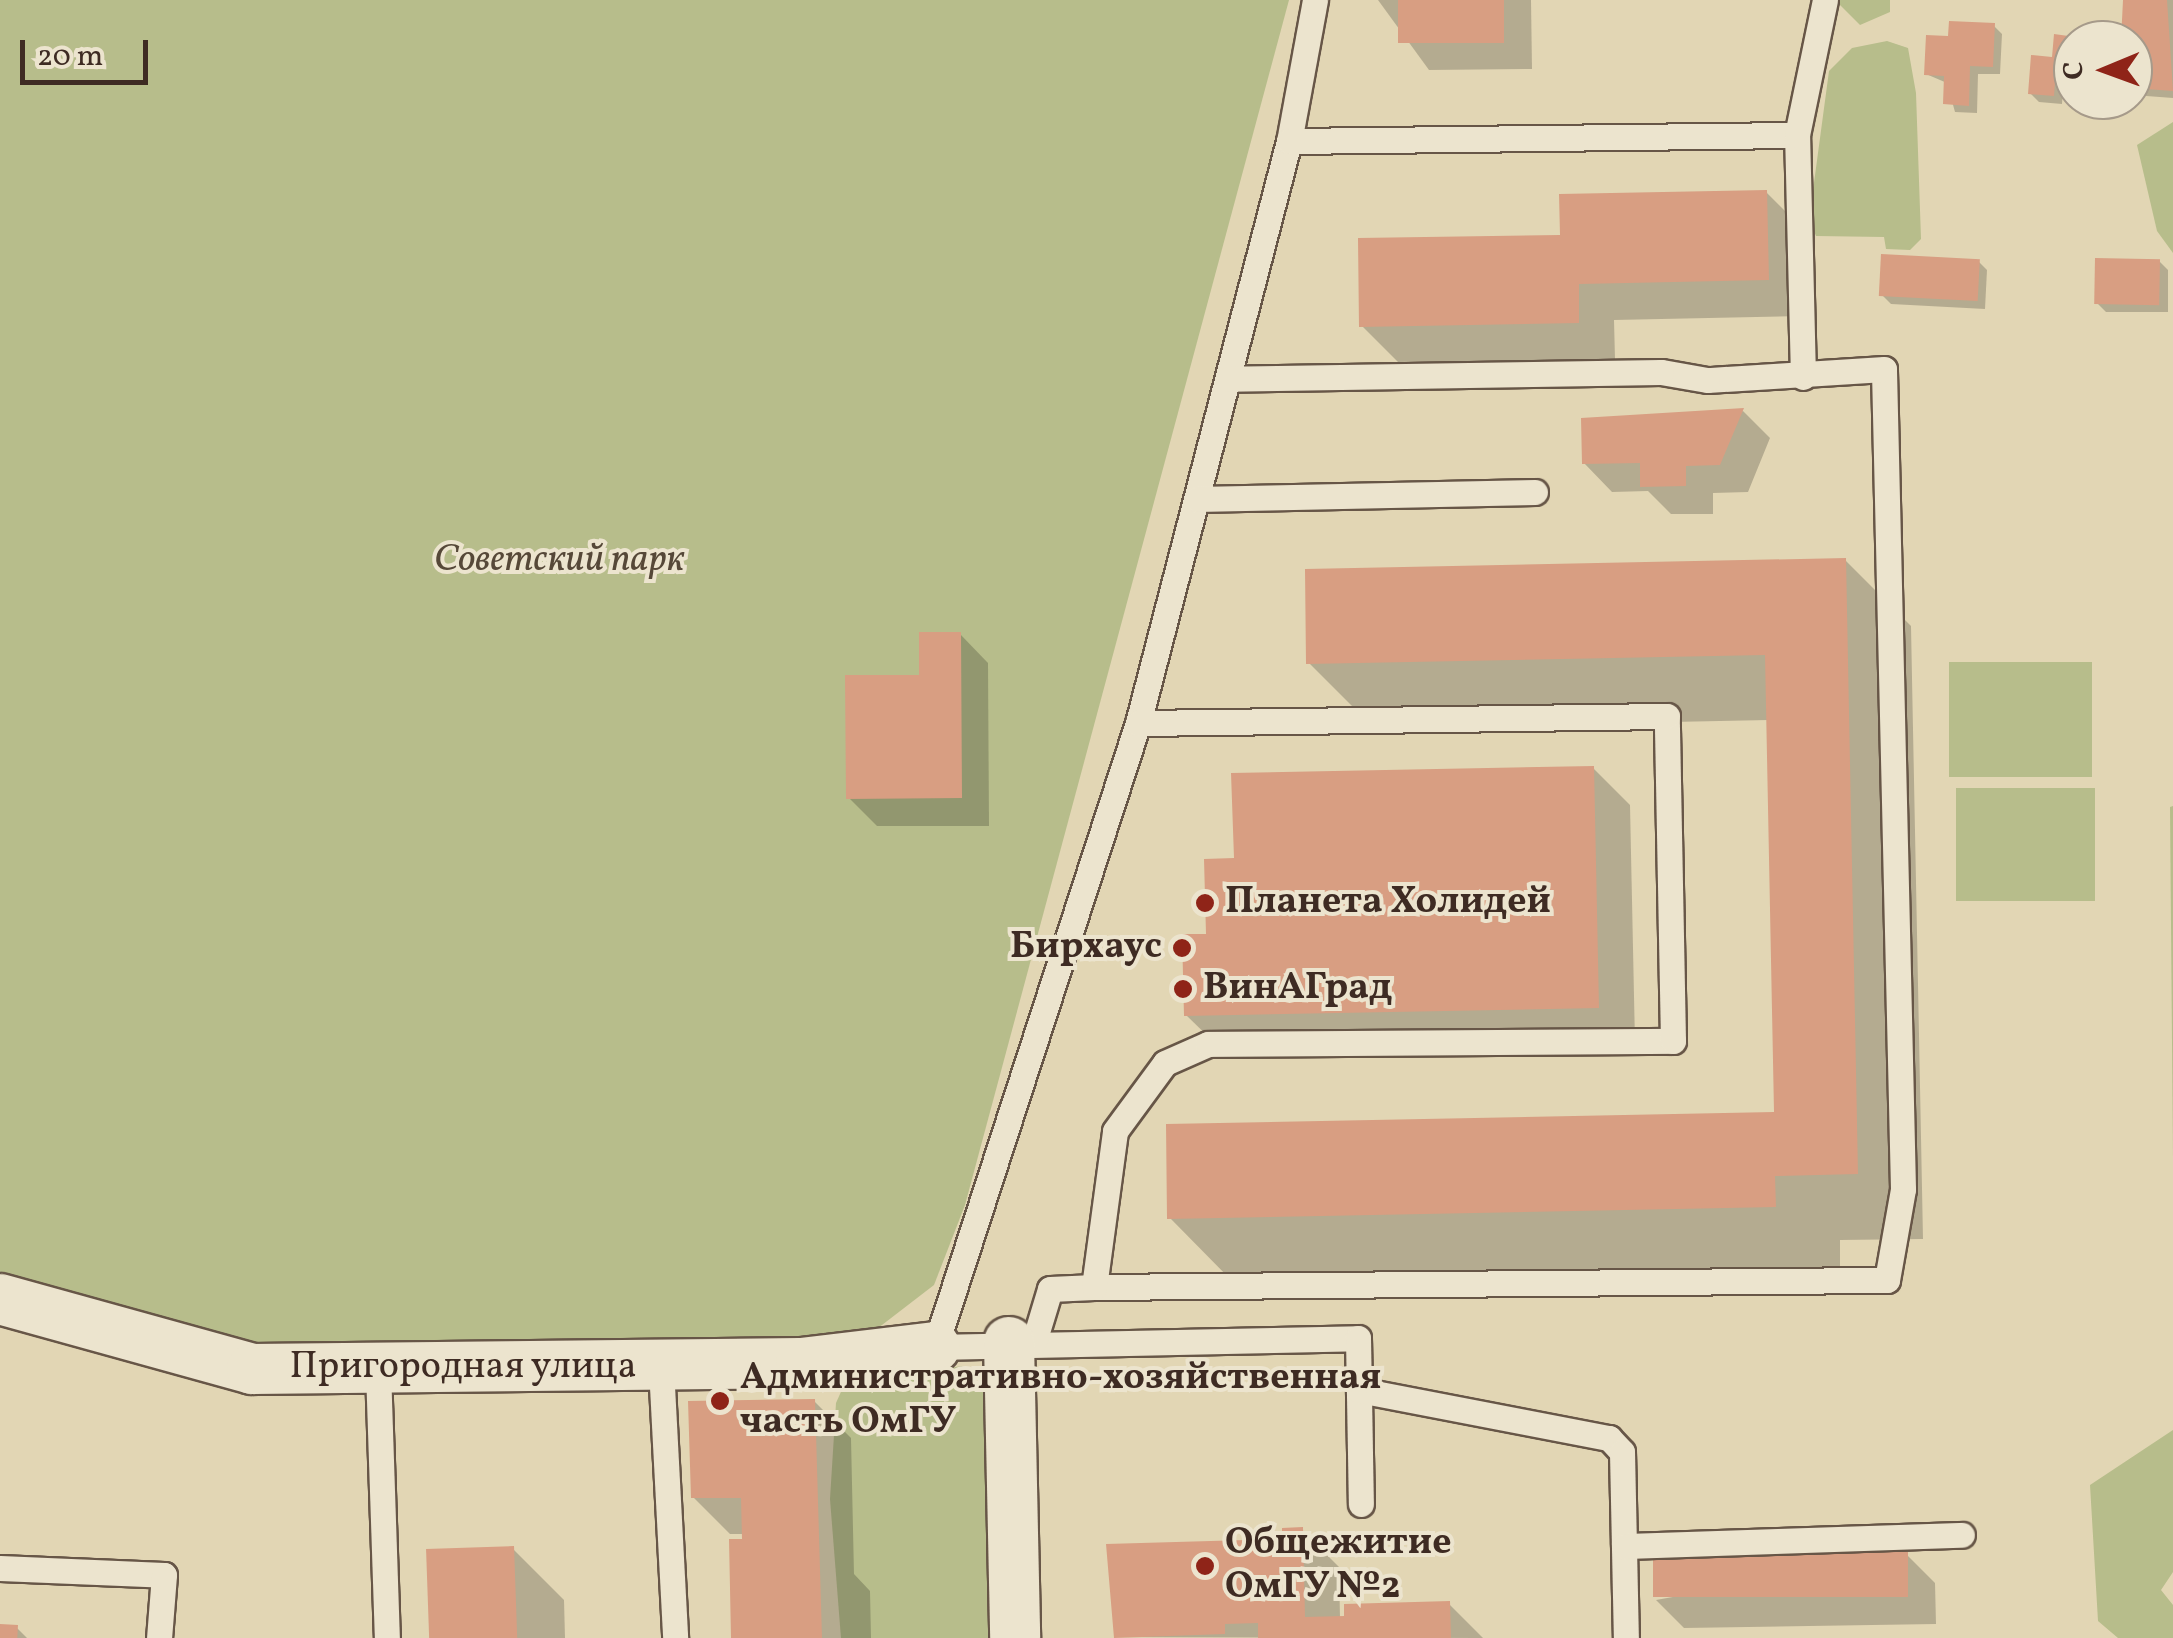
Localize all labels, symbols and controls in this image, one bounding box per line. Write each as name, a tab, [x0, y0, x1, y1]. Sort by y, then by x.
scale bar	[25, 20, 152, 82]
north arrow	[2053, 20, 2153, 120]
text: 20 m	[37, 36, 103, 78]
text: С	[2055, 61, 2094, 80]
park label: Советский парк	[434, 538, 684, 584]
place label: Планета Холидей	[1225, 880, 1551, 926]
marker: Планета Холидей	[1194, 892, 1216, 914]
place label: Бирхаус	[1010, 925, 1162, 971]
marker: Бирхаус	[1171, 937, 1193, 959]
place label: ВинАГрад	[1203, 966, 1392, 1012]
marker: ВинАГрад	[1172, 978, 1194, 1000]
street label: Пригородная улица	[289, 1345, 637, 1391]
place label: Административно-хозяйственная часть ОмГУ	[740, 1356, 1381, 1446]
marker: Административно-хозяйственная часть ОмГУ	[709, 1390, 731, 1412]
place label: Общежитие ОмГУ №2	[1225, 1521, 1452, 1610]
marker: Общежитие ОмГУ №2	[1194, 1555, 1216, 1577]

